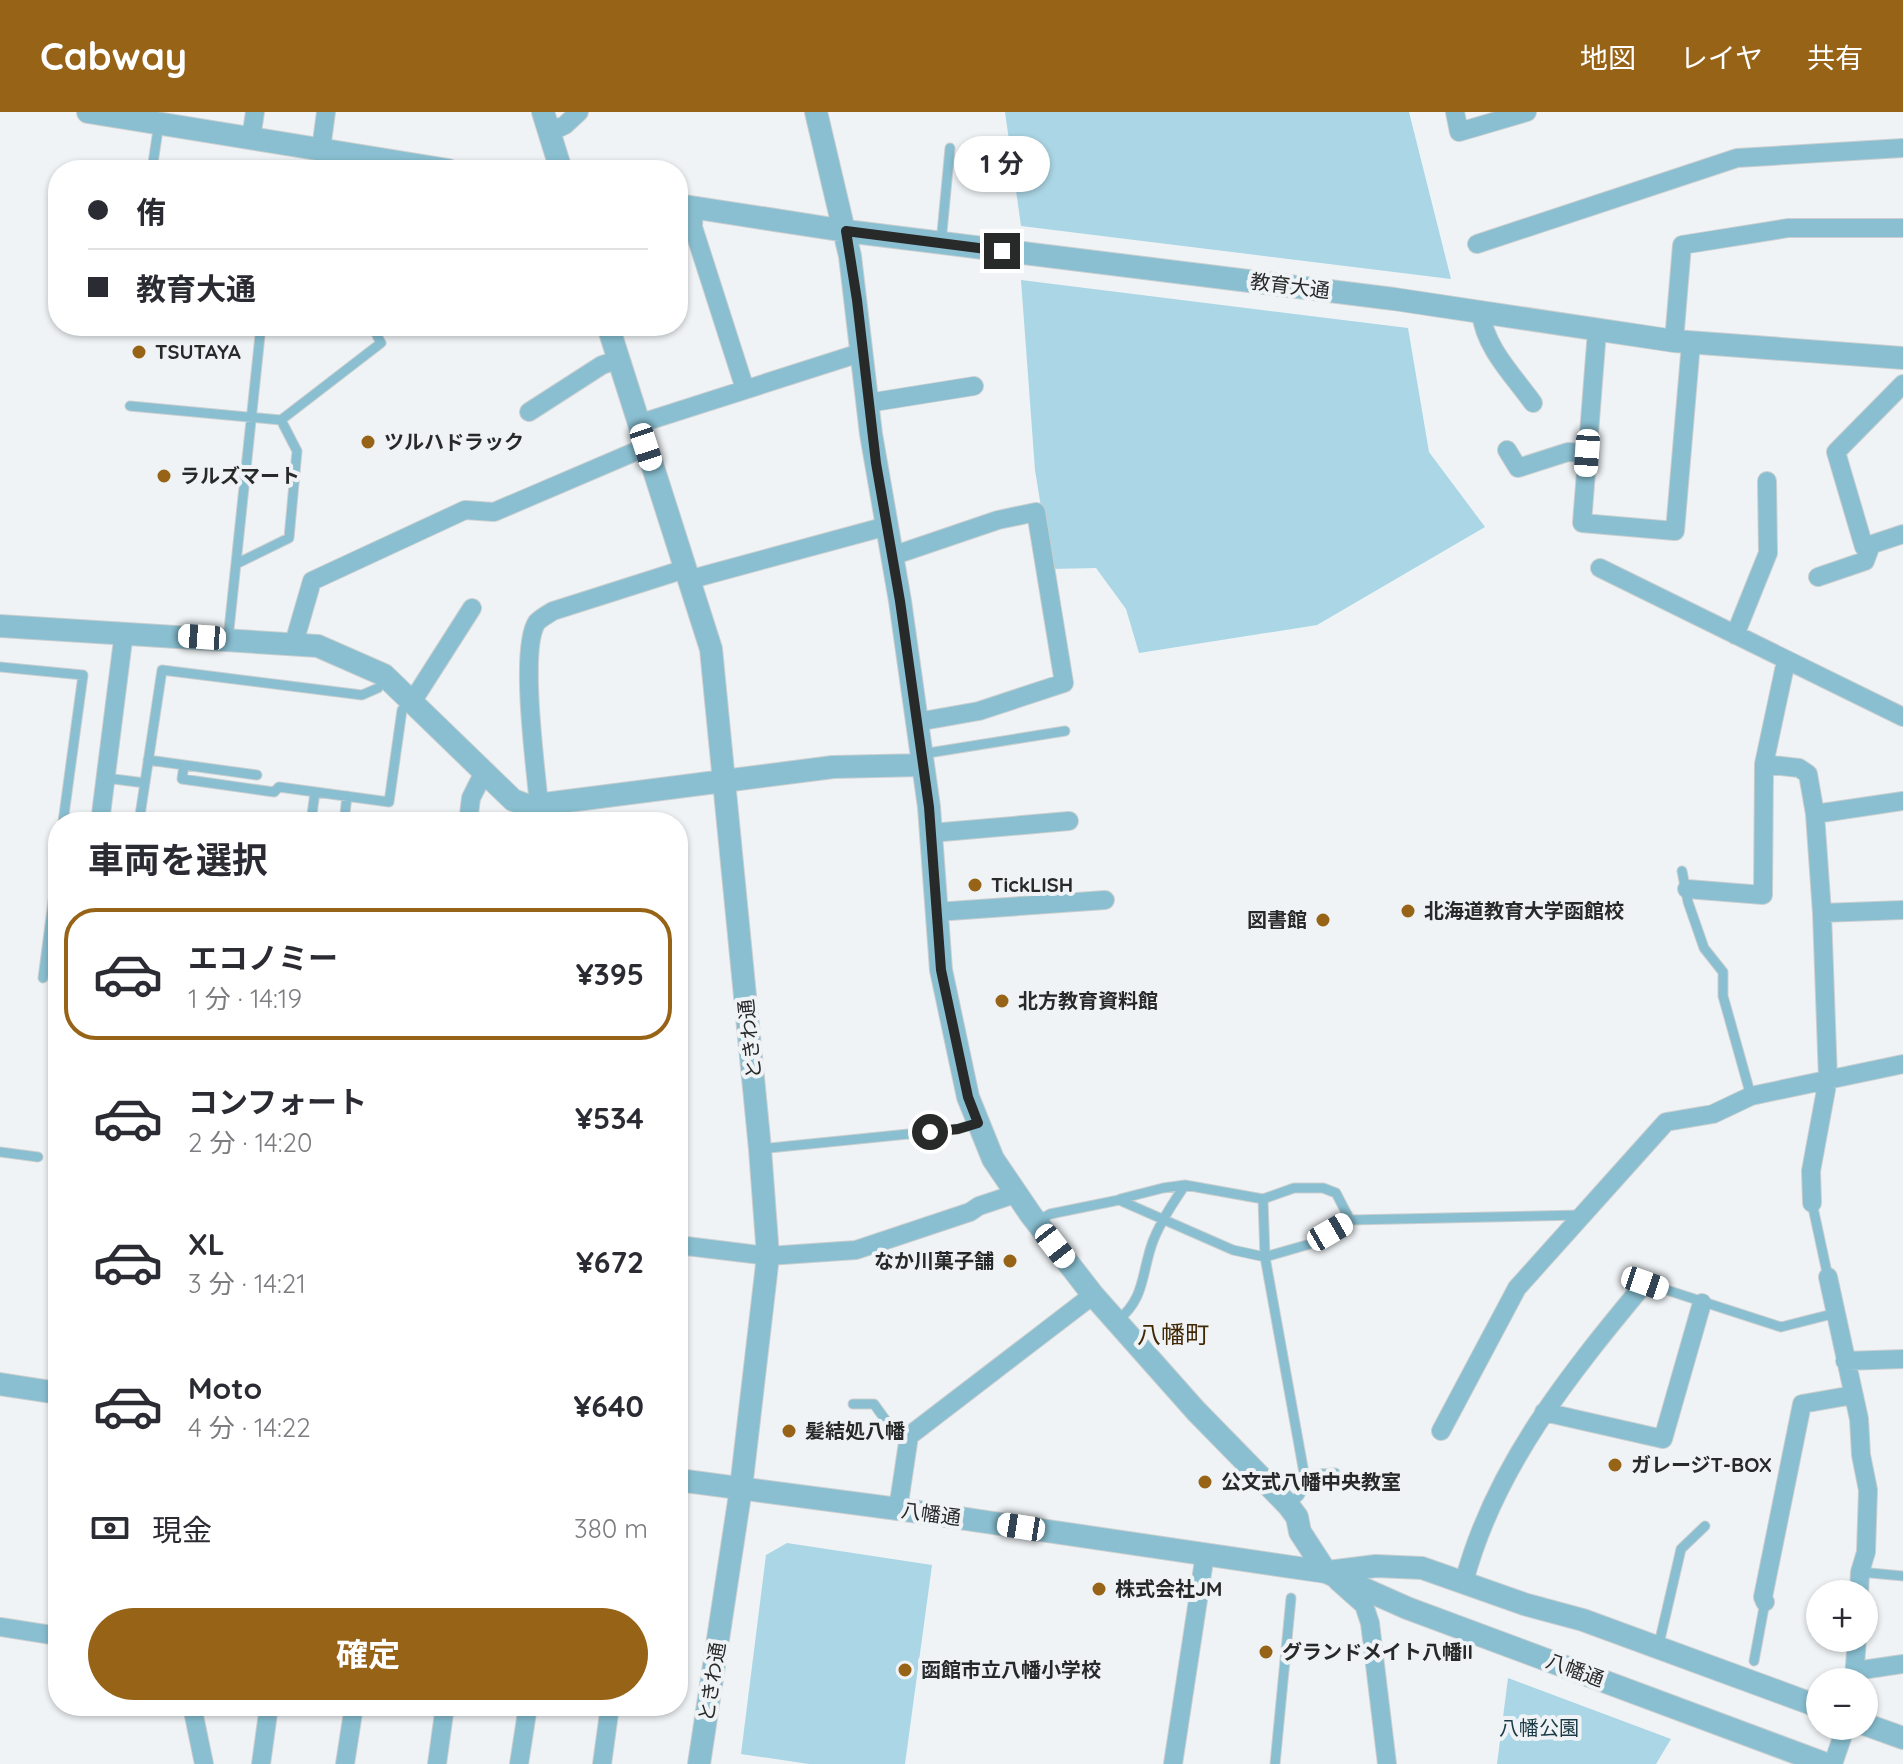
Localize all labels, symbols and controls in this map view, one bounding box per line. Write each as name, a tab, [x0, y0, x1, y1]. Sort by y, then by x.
text: Cabway	[40, 32, 187, 80]
text: 地図	[1580, 40, 1636, 75]
text: レイヤ	[1680, 40, 1763, 75]
text: 共有	[1807, 40, 1863, 75]
callout: 1 分	[954, 135, 1050, 191]
text: 1 分	[980, 147, 1024, 180]
text: 侑	[136, 193, 166, 231]
route end	[984, 233, 1020, 269]
street label: 教育大通	[1249, 268, 1331, 303]
text: 教育大通	[136, 270, 256, 308]
place label: TSUTAYA	[155, 339, 241, 364]
marker: TSUTAYA	[130, 343, 148, 361]
car	[627, 420, 665, 474]
car	[1573, 428, 1601, 478]
place label: ツルハドラック	[384, 429, 524, 454]
marker: ツルハドラック	[359, 433, 377, 451]
place label: ラルズマート	[180, 463, 300, 488]
marker: ラルズマート	[155, 467, 173, 485]
car	[177, 623, 227, 651]
text: 車両を選択	[88, 837, 268, 882]
place label: TickLISH	[991, 872, 1073, 897]
marker: TickLISH	[966, 876, 984, 894]
place label: 北海道教育大学函館校	[1424, 898, 1624, 923]
marker: 北海道教育大学函館校	[1399, 902, 1417, 920]
place label: 図書館	[1247, 907, 1307, 932]
marker: 図書館	[1314, 911, 1332, 929]
icon: car	[92, 938, 164, 1010]
text: エコノミー	[188, 939, 338, 977]
text: ¥395	[576, 955, 644, 993]
text: 1 分 · 14:19	[188, 982, 302, 1015]
place label: 北方教育資料館	[1018, 988, 1158, 1013]
marker: 北方教育資料館	[993, 992, 1011, 1010]
street label: ときわ通	[733, 998, 766, 1080]
icon: car	[92, 1082, 164, 1154]
text: コンフォート	[188, 1083, 367, 1121]
text: ¥534	[575, 1099, 644, 1137]
route start	[912, 1114, 948, 1150]
text: 2 分 · 14:20	[188, 1126, 312, 1159]
car	[1303, 1210, 1357, 1254]
car	[1031, 1220, 1079, 1272]
text: XL	[188, 1225, 225, 1263]
icon: car	[92, 1226, 164, 1298]
text: ¥672	[576, 1243, 644, 1281]
place label: なか川菓子舗	[874, 1248, 994, 1273]
marker: なか川菓子舗	[1001, 1252, 1019, 1270]
car	[1618, 1264, 1672, 1302]
text: 3 分 · 14:21	[188, 1267, 306, 1300]
district label: 八幡町	[1137, 1319, 1209, 1349]
text: Moto	[188, 1369, 262, 1407]
icon: car	[92, 1370, 164, 1442]
text: ¥640	[573, 1387, 644, 1425]
text: 4 分 · 14:22	[188, 1411, 311, 1444]
place label: 髪結処八幡	[805, 1418, 905, 1443]
marker: 髪結処八幡	[780, 1422, 798, 1440]
place label: ガレージT-BOX	[1631, 1452, 1772, 1477]
marker: ガレージT-BOX	[1606, 1456, 1624, 1474]
place label: 公文式八幡中央教室	[1221, 1469, 1401, 1494]
marker: 公文式八幡中央教室	[1196, 1473, 1214, 1491]
street label: 八幡通	[900, 1497, 963, 1530]
icon: cash	[88, 1506, 132, 1550]
text: 現金	[152, 1511, 212, 1549]
car	[995, 1511, 1047, 1543]
text: 380 m	[574, 1512, 648, 1545]
place label: 株式会社JM	[1115, 1576, 1222, 1601]
marker: 株式会社JM	[1090, 1580, 1108, 1598]
map controls	[1806, 1580, 1878, 1740]
button: +	[1806, 1580, 1878, 1652]
button: 確定	[88, 1608, 648, 1700]
place label: グランドメイト八幡II	[1282, 1639, 1473, 1664]
street label: ときわ通	[693, 1640, 730, 1723]
marker: グランドメイト八幡II	[1257, 1643, 1275, 1661]
street label: 八幡通	[1543, 1648, 1608, 1692]
place label: 函館市立八幡小学校	[921, 1657, 1101, 1682]
marker: 函館市立八幡小学校	[896, 1661, 914, 1679]
button: −	[1806, 1668, 1878, 1740]
park label: 八幡公園	[1499, 1715, 1579, 1740]

